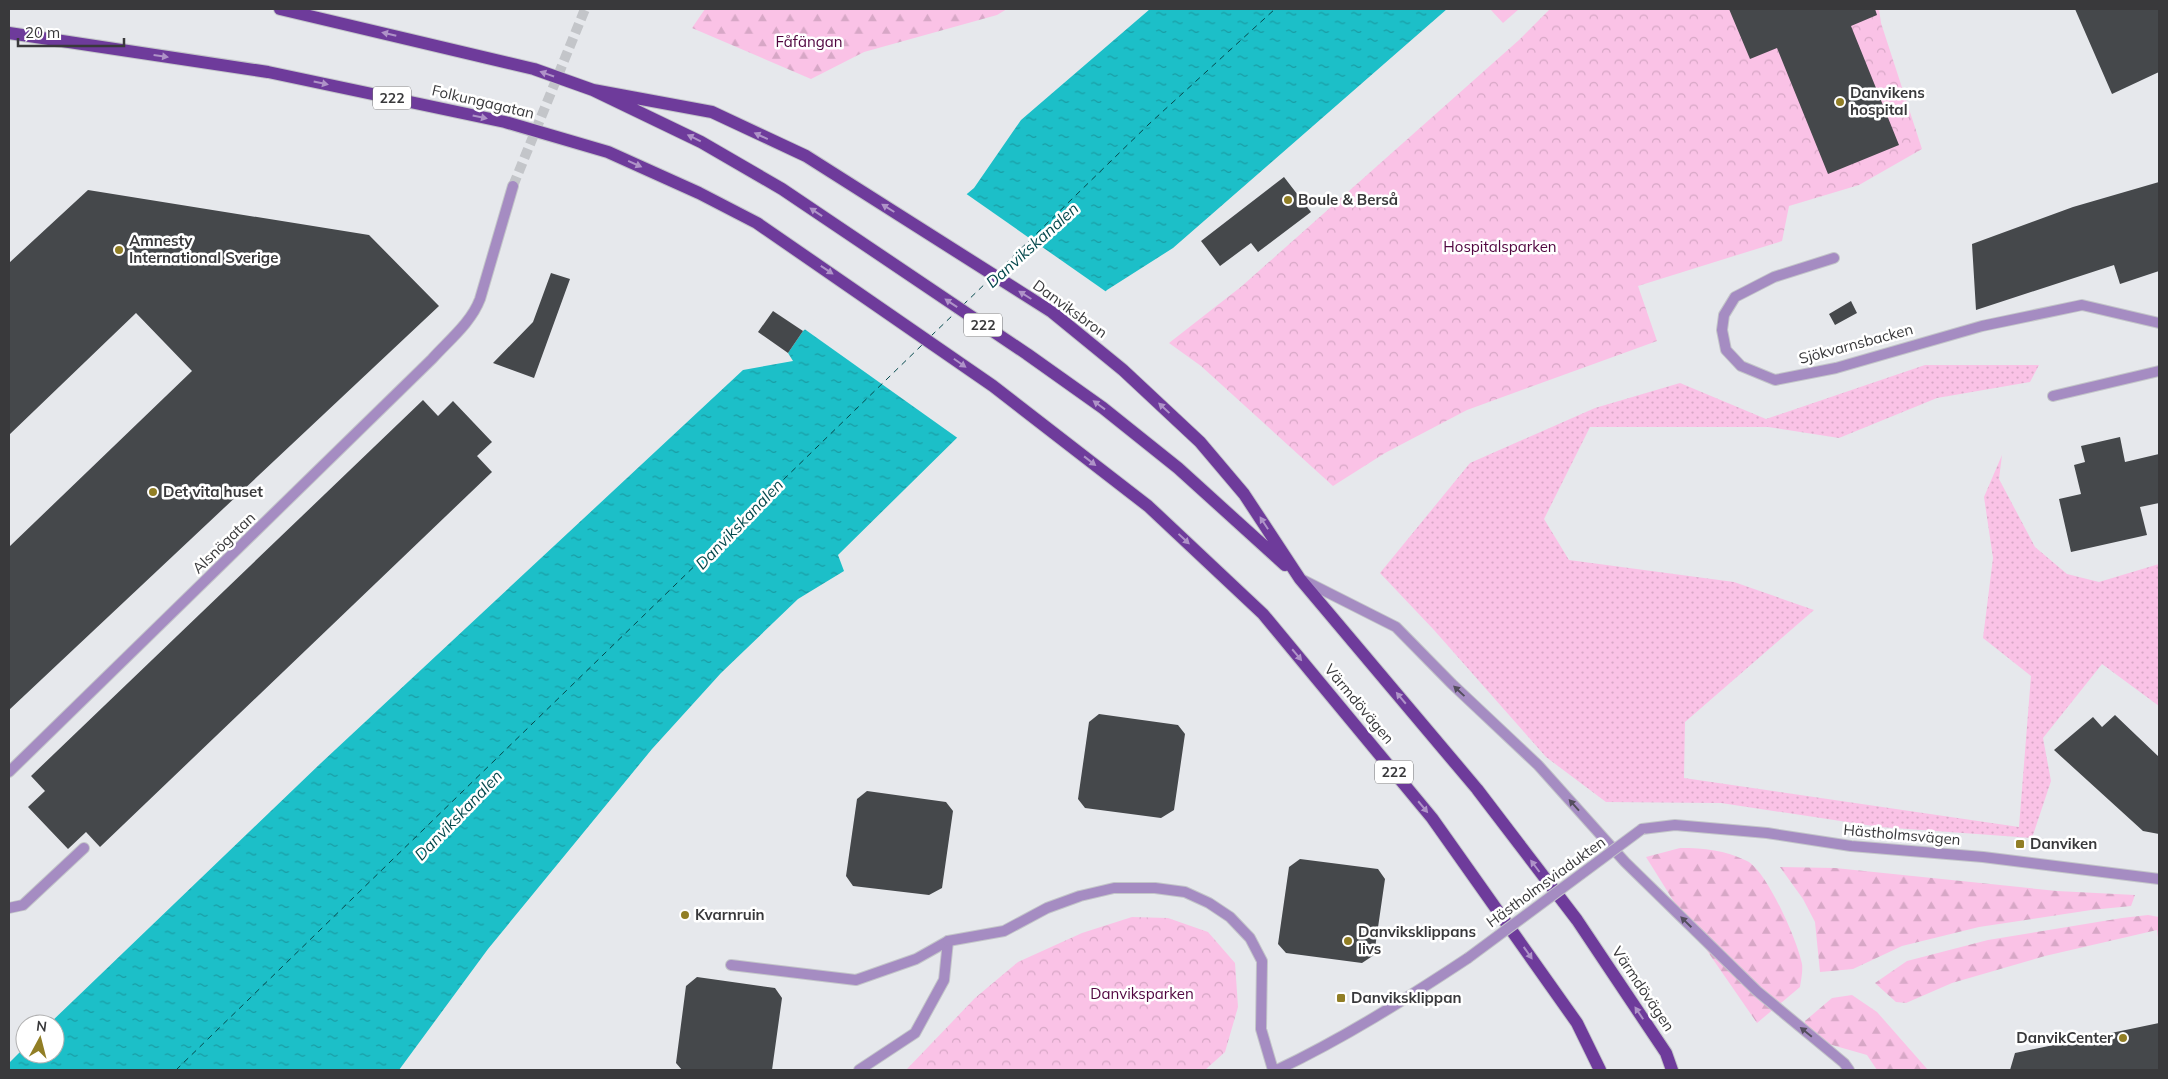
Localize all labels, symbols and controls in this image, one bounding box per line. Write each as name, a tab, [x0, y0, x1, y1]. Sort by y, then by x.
scale bar	[18, 15, 124, 47]
text: 20 m	[25, 23, 60, 42]
one-way arrow	[382, 30, 397, 38]
park label: Fåfängan	[775, 32, 843, 51]
one-way arrow	[153, 52, 169, 60]
one-way arrow	[539, 70, 554, 78]
one-way arrow	[313, 79, 329, 87]
street label: Folkungagatan	[430, 80, 536, 123]
place label: Danvikens hospital	[1850, 83, 1925, 119]
road number: 222	[373, 86, 411, 110]
marker: Danvikens hospital	[1834, 96, 1846, 108]
one-way arrow	[472, 113, 488, 121]
one-way arrow	[754, 131, 768, 139]
one-way arrow	[687, 134, 701, 142]
one-way arrow	[628, 160, 642, 168]
place label: Boule & Berså	[1298, 190, 1398, 209]
marker: Boule & Berså	[1282, 194, 1294, 206]
water label: Danvikskanalen	[982, 198, 1082, 292]
one-way arrow	[881, 203, 894, 213]
one-way arrow	[809, 207, 822, 217]
place label: Amnesty International Sverige	[129, 231, 278, 267]
park label: Hospitalsparken	[1443, 237, 1557, 256]
marker: Amnesty International Sverige	[113, 244, 125, 256]
one-way arrow	[820, 265, 833, 275]
street label: Danviksbron	[1029, 275, 1111, 342]
one-way arrow	[1018, 290, 1031, 300]
one-way arrow	[944, 298, 957, 308]
road number: 222	[964, 314, 1002, 336]
street label: Sjökvarnsbacken	[1797, 319, 1915, 368]
one-way arrow	[953, 358, 967, 368]
one-way arrow	[1092, 400, 1106, 410]
one-way arrow	[1159, 402, 1171, 414]
one-way arrow	[1083, 456, 1097, 466]
water label: Danvikskanalen	[691, 475, 787, 573]
place label: Det vita huset	[163, 482, 263, 501]
marker: Det vita huset	[147, 486, 159, 498]
street label: Alsnögatan	[188, 508, 259, 577]
one-way arrow	[1259, 517, 1268, 530]
one-way arrow	[1177, 533, 1189, 545]
one-way arrow	[1291, 649, 1302, 662]
street label: Värmdövägen	[1320, 660, 1398, 748]
one-way arrow	[1453, 685, 1465, 697]
one-way arrow	[1395, 692, 1406, 705]
road number: 222	[1375, 760, 1413, 784]
water label: Danvikskanalen	[410, 766, 506, 864]
one-way arrow	[1568, 799, 1580, 811]
one-way arrow	[1418, 800, 1429, 813]
street label: Hästholmsvägen	[1843, 820, 1961, 849]
street label: Hästholmsviadukten	[1483, 832, 1609, 931]
place label: Danviken	[2030, 834, 2097, 853]
marker: Danviken	[2014, 838, 2026, 850]
one-way arrow	[1530, 860, 1541, 873]
place label: Kvarnruin	[695, 905, 765, 924]
marker: Kvarnruin	[679, 909, 691, 921]
one-way arrow	[1680, 916, 1692, 928]
place label: Danviksklippans livs	[1358, 922, 1476, 958]
marker: Danviksklippans livs	[1342, 935, 1354, 947]
street label: Värmdövägen	[1608, 943, 1679, 1035]
one-way arrow	[1523, 947, 1533, 960]
park label: Danviksparken	[1090, 984, 1194, 1003]
place label: Danviksklippan	[1351, 988, 1462, 1007]
marker: Danviksklippan	[1335, 992, 1347, 1004]
one-way arrow	[1634, 1006, 1644, 1020]
north arrow	[15, 1014, 65, 1064]
text: N	[35, 1017, 48, 1036]
one-way arrow	[1800, 1026, 1813, 1037]
place label: DanvikCenter	[2016, 1028, 2113, 1047]
marker: DanvikCenter	[2117, 1032, 2129, 1044]

